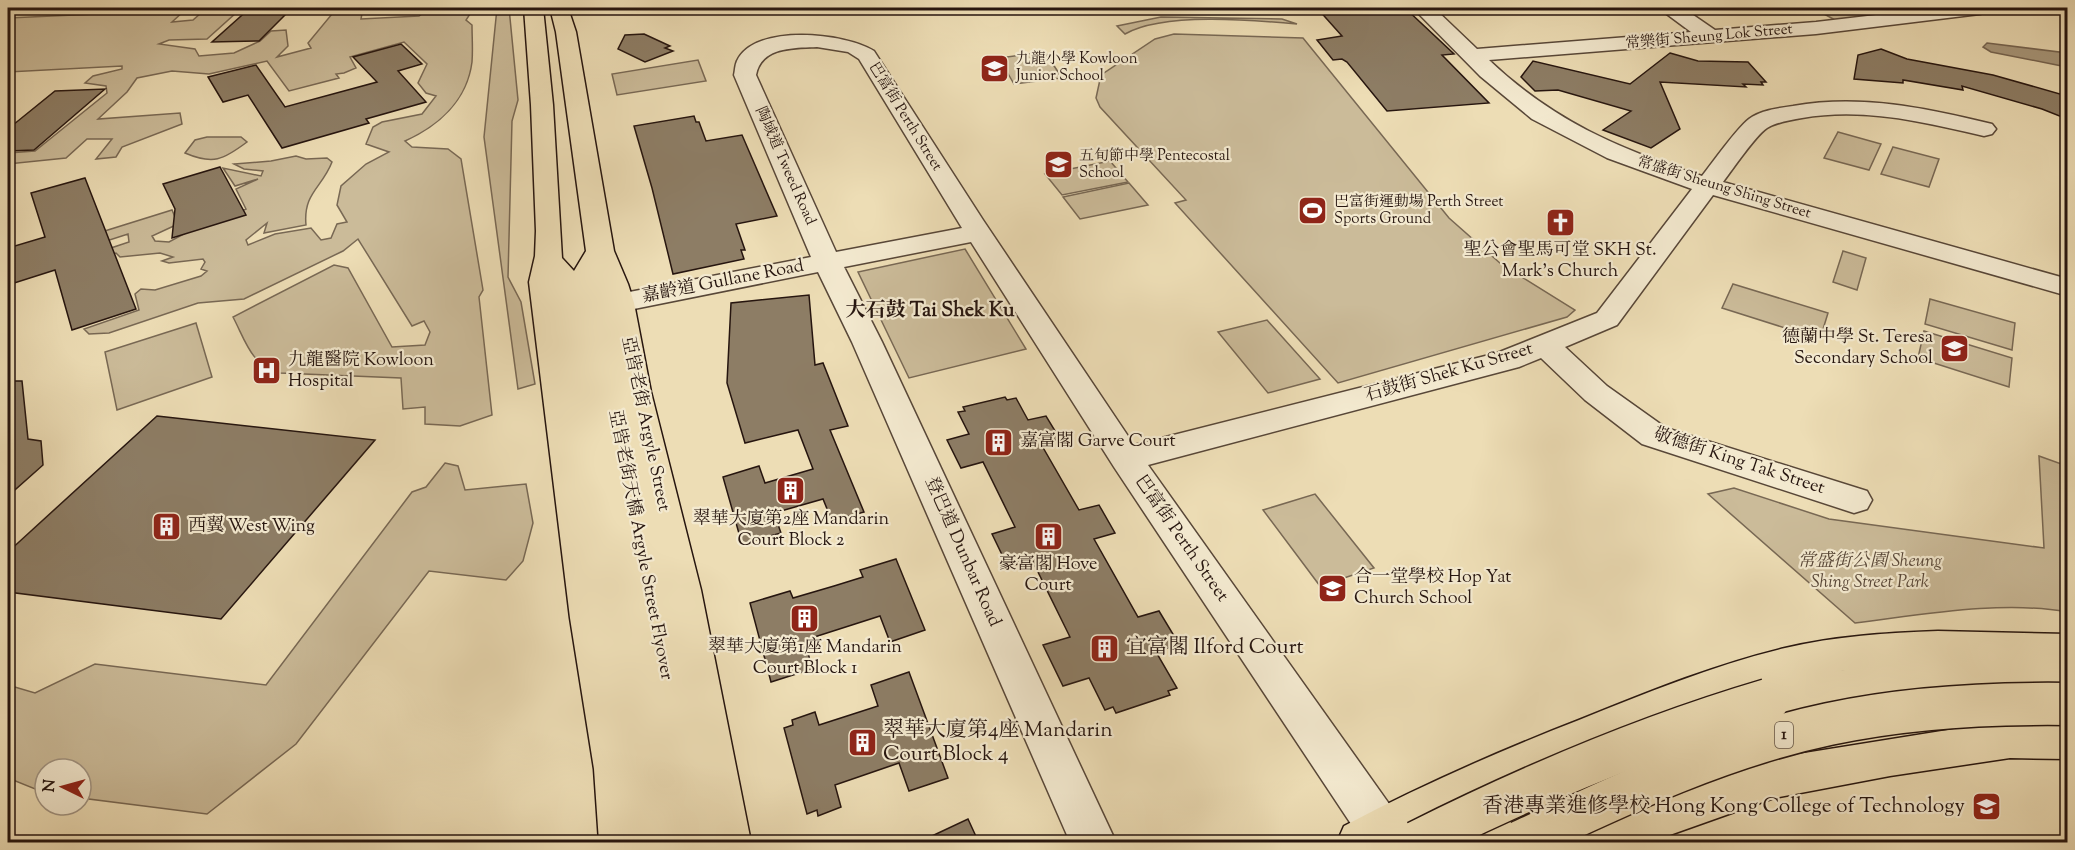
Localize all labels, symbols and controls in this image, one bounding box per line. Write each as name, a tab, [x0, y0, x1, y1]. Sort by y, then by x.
street label: 常樂街 Sheung Lok Street	[1624, 19, 1794, 55]
place label: 九龍小學 Kowloon Junior School	[1015, 49, 1138, 87]
school or university icon: 九龍小學 Kowloon Junior School	[979, 52, 1011, 84]
street label: 巴富街 Perth Street	[863, 59, 947, 175]
street label: 陶域道 Tweed Road	[749, 103, 821, 229]
place label: 五旬節中學 Pentecostal School	[1079, 146, 1230, 184]
school or university icon: 五旬節中學 Pentecostal School	[1042, 149, 1074, 181]
street label: 常盛街 Sheung Shing Street	[1635, 152, 1813, 224]
place label: 巴富街運動場 Perth Street Sports Ground	[1334, 192, 1504, 230]
sports icon: 巴富街運動場 Perth Street Sports Ground	[1297, 195, 1329, 227]
church icon: 聖公會聖馬可堂 SKH St. Mark's Church	[1544, 206, 1576, 238]
place label: 聖公會聖馬可堂 SKH St. Mark's Church	[1463, 238, 1657, 285]
street label: 嘉齡道 Gullane Road	[640, 254, 806, 310]
district label: 大石鼓 Tai Shek Ku	[846, 297, 1015, 326]
place label: 德蘭中學 St. Teresa Secondary School	[1782, 325, 1933, 372]
school or university icon: 德蘭中學 St. Teresa Secondary School	[1938, 332, 1970, 364]
street label: 亞皆老街 Argyle Street	[614, 334, 676, 514]
street label: 石鼓街 Shek Ku Street	[1362, 337, 1536, 409]
place label: 九龍醫院 Kowloon Hospital	[288, 348, 434, 395]
hospital icon: 九龍醫院 Kowloon Hospital	[251, 355, 283, 387]
street label: 亞皆老街天橋 Argyle Street Flyover	[601, 408, 679, 683]
street label: 敬德街 King Tak Street	[1650, 422, 1828, 502]
building icon: 嘉富閣 Garve Court	[983, 426, 1015, 458]
place label: 嘉富閣 Garve Court	[1020, 429, 1176, 455]
street label: 巴富街 Perth Street	[1128, 470, 1234, 608]
street label: 登巴道 Dunbar Road	[917, 473, 1007, 631]
building icon: 翠華大廈第2座 Mandarin Court Block 2	[775, 475, 807, 507]
place label: 翠華大廈第2座 Mandarin Court Block 2	[693, 507, 889, 554]
building icon: 西翼 West Wing	[151, 511, 183, 543]
place label: 西翼 West Wing	[188, 514, 315, 540]
building icon: 豪富閣 Hove Court	[1032, 520, 1064, 552]
park label: 常盛街公園 Sheung Shing Street Park	[1798, 549, 1943, 596]
place label: 豪富閣 Hove Court	[999, 552, 1097, 599]
place label: 合一堂學校 Hop Yat Church School	[1354, 565, 1511, 612]
school or university icon: 合一堂學校 Hop Yat Church School	[1317, 572, 1349, 604]
building icon: 翠華大廈第1座 Mandarin Court Block 1	[789, 603, 821, 635]
building icon: 宜富閣 Ilford Court	[1089, 632, 1121, 664]
place label: 宜富閣 Ilford Court	[1126, 633, 1304, 663]
place label: 翠華大廈第1座 Mandarin Court Block 1	[708, 635, 902, 682]
place label: 翠華大廈第4座 Mandarin Court Block 4	[883, 716, 1113, 770]
road number: 1	[1775, 722, 1793, 748]
building icon: 翠華大廈第4座 Mandarin Court Block 4	[846, 727, 878, 759]
north arrow	[33, 757, 93, 817]
text: N	[39, 778, 63, 793]
school or university icon: 香港專業進修學校 Hong Kong College of Technology	[1970, 791, 2002, 823]
place label: 香港專業進修學校 Hong Kong College of Technology	[1482, 792, 1966, 822]

